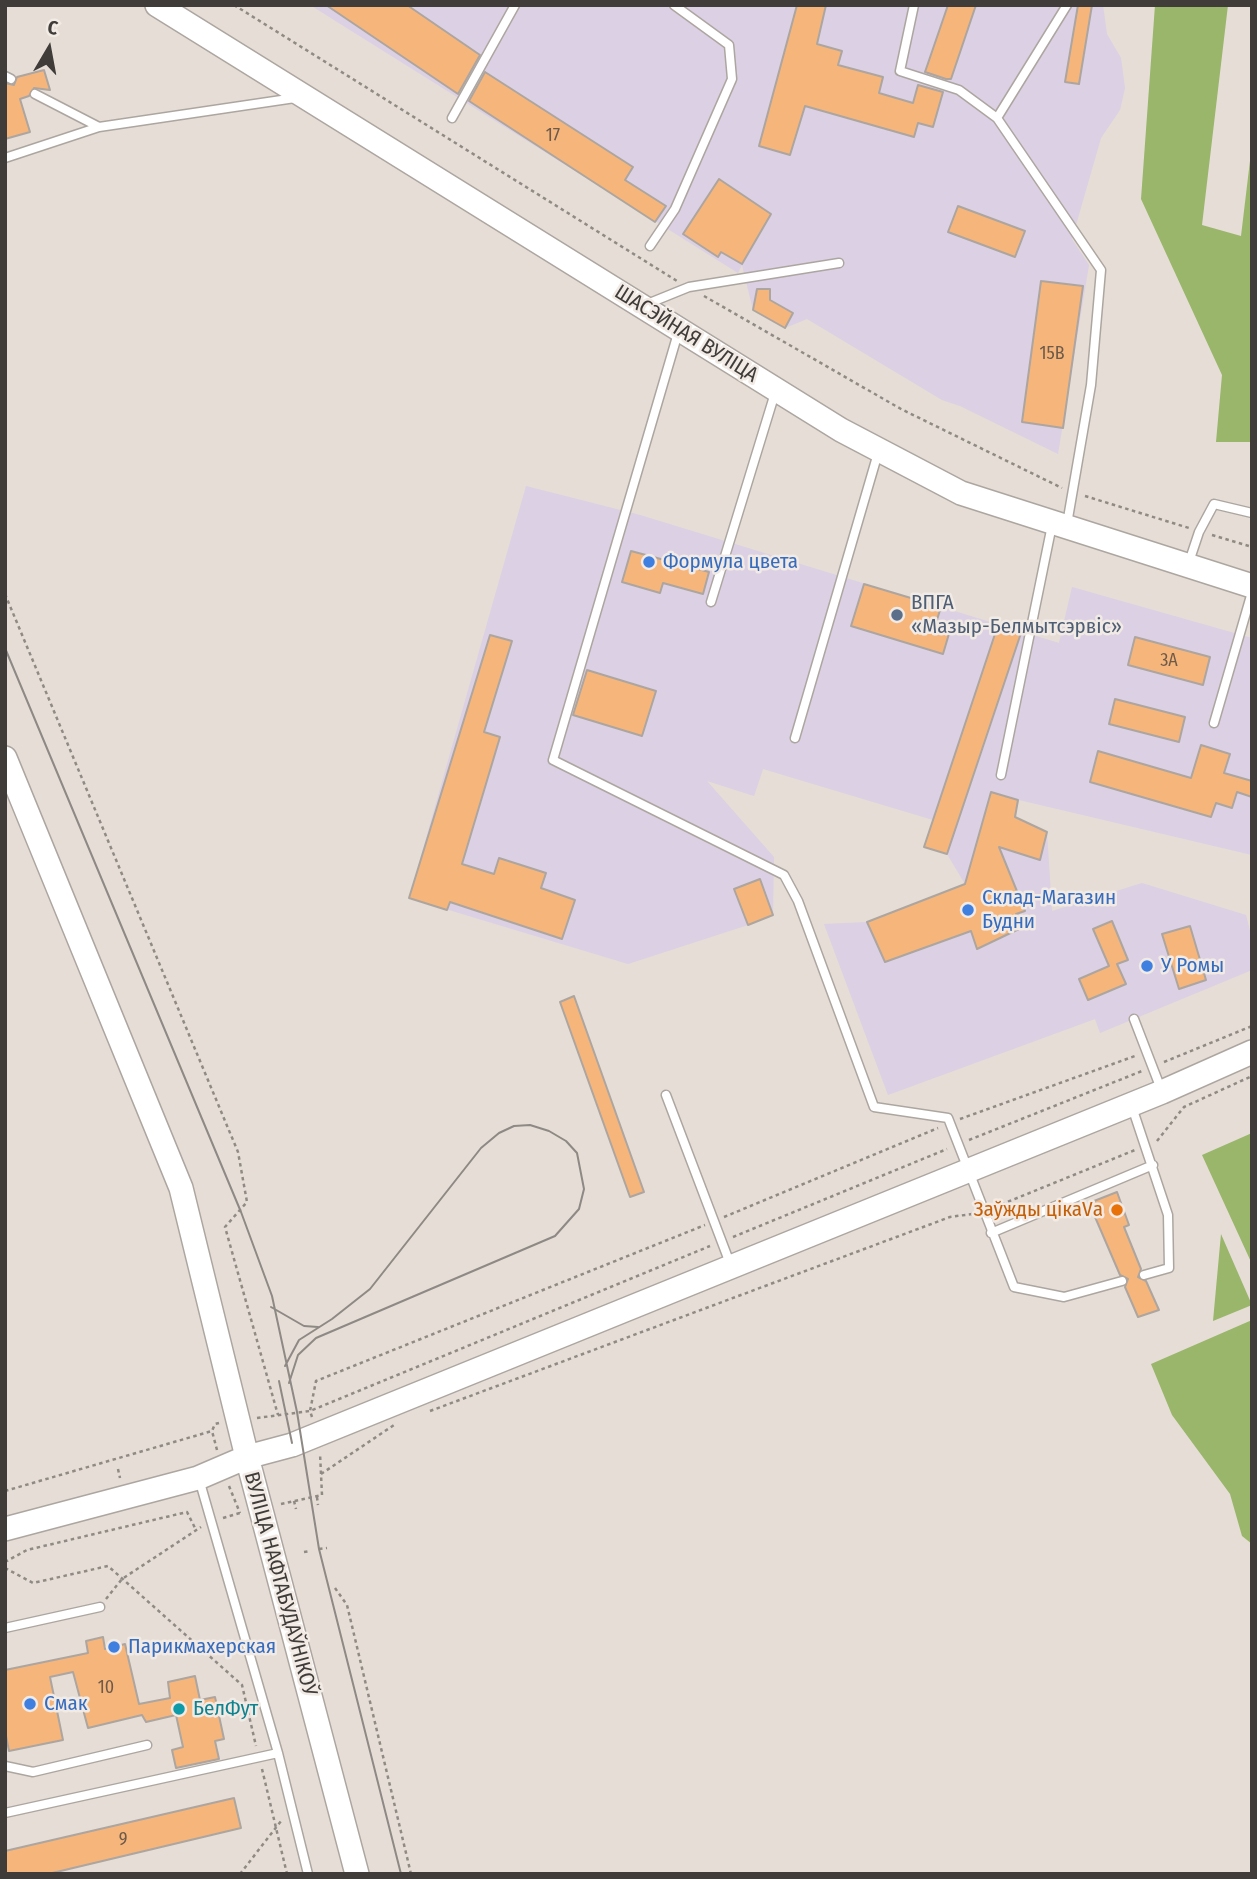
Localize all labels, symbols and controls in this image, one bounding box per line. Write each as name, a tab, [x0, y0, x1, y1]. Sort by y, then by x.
north arrow	[14, 14, 84, 84]
text: С	[46, 16, 60, 40]
house number: 17	[546, 125, 560, 147]
street label: ШАСЭЙНАЯ ВУЛІЦА	[610, 280, 762, 388]
house number: 15В	[1039, 343, 1065, 365]
place label: Формула цвета	[663, 549, 798, 575]
marker: Формула цвета	[641, 554, 657, 570]
place label: ВПГА «Мазыр-Белмытсэрвіс»	[911, 590, 1122, 640]
marker: ВПГА «Мазыр-Белмытсэрвіс»	[889, 607, 905, 623]
house number: 3А	[1160, 650, 1178, 672]
place label: Склад-Магазин Будни	[982, 885, 1116, 935]
marker: Склад-Магазин Будни	[960, 902, 976, 918]
place label: У Ромы	[1161, 953, 1224, 979]
marker: У Ромы	[1139, 958, 1155, 974]
place label: Заўжды цікаVа	[974, 1197, 1103, 1223]
marker: Заўжды цікаVа	[1109, 1202, 1125, 1218]
street label: ВУЛІЦА НАФТАБУДАЎНІКОЎ	[238, 1469, 322, 1699]
place label: Парикмахерская	[128, 1634, 276, 1660]
marker: Парикмахерская	[106, 1639, 122, 1655]
house number: 10	[98, 1677, 114, 1699]
place label: Смак	[44, 1691, 88, 1717]
marker: Смак	[22, 1696, 38, 1712]
place label: БелФут	[193, 1696, 258, 1722]
marker: БелФут	[171, 1701, 187, 1717]
house number: 9	[119, 1829, 127, 1851]

